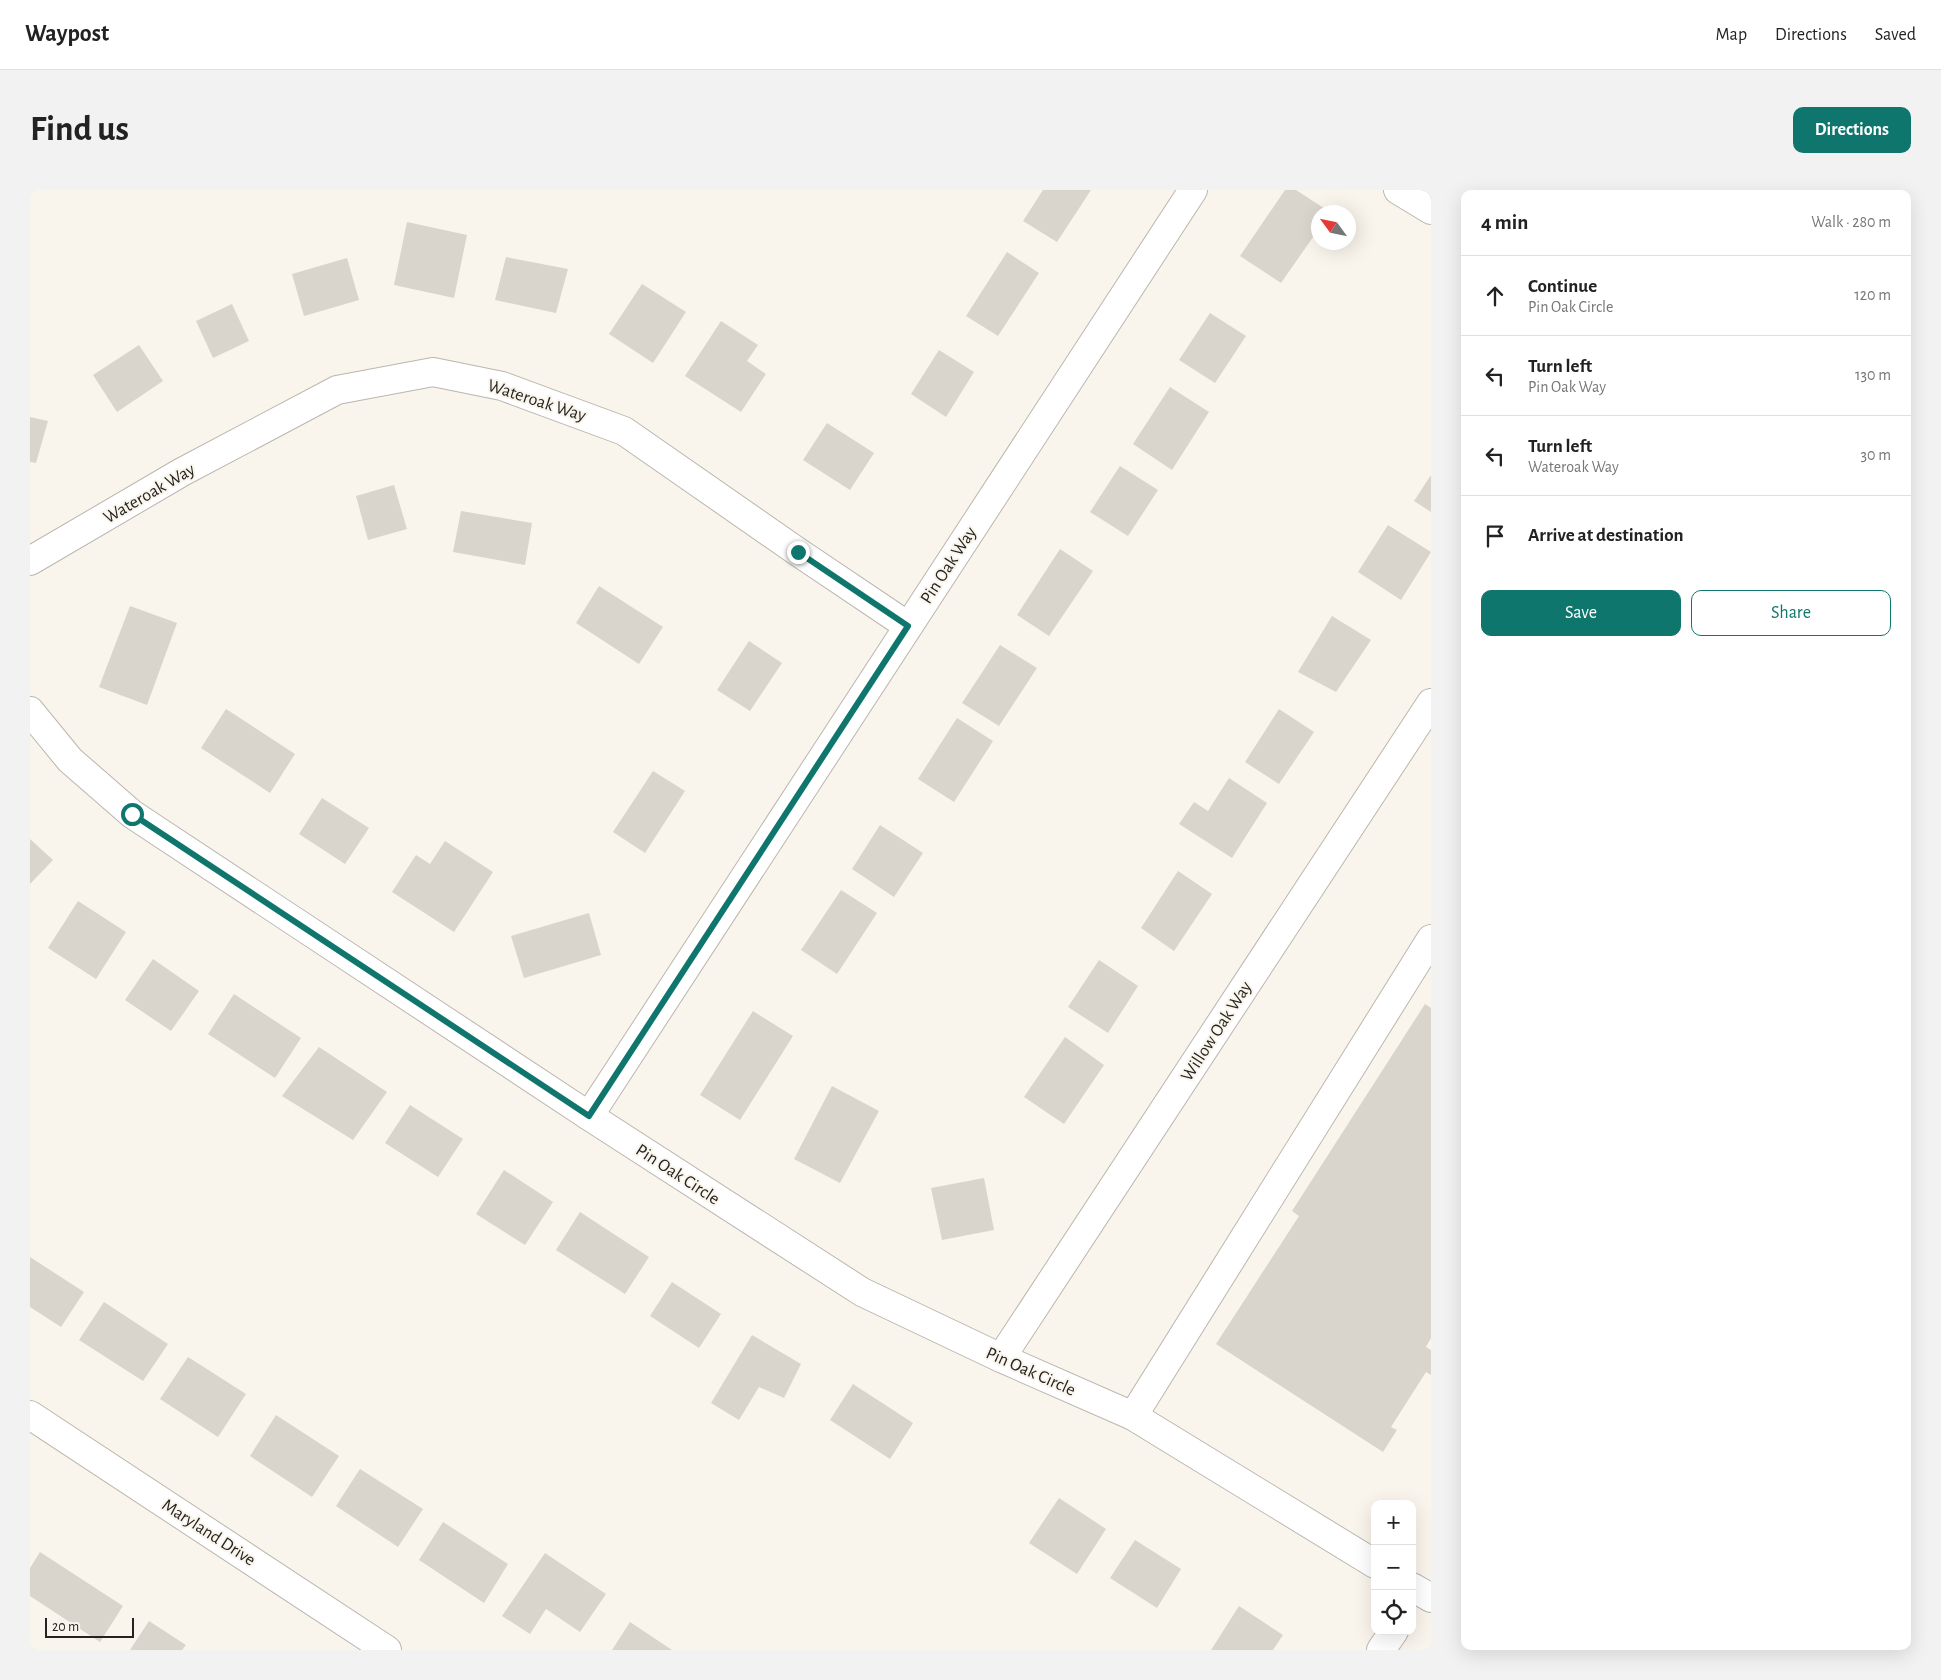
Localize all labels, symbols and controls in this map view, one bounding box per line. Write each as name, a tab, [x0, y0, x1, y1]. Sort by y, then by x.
text: Waypost	[25, 22, 109, 46]
text: Map	[1716, 26, 1747, 44]
text: Directions	[1775, 26, 1847, 44]
text: Saved	[1875, 26, 1916, 44]
button: Directions	[1793, 107, 1911, 153]
text: Find us	[30, 112, 129, 147]
north arrow	[1311, 205, 1356, 250]
text: 4 min	[1481, 212, 1528, 233]
text: Walk · 280 m	[1811, 214, 1891, 230]
text: Continue	[1528, 277, 1597, 296]
icon: ahead	[1481, 282, 1509, 310]
text: 120 m	[1854, 287, 1891, 303]
text: Pin Oak Circle	[1528, 299, 1613, 315]
text: Turn left	[1528, 357, 1592, 376]
icon: left	[1481, 362, 1509, 390]
text: 130 m	[1855, 367, 1891, 383]
street label: Wateroak Way	[485, 377, 588, 425]
text: Pin Oak Way	[1528, 379, 1606, 395]
text: Turn left	[1528, 437, 1592, 456]
icon: left	[1481, 442, 1509, 470]
text: 30 m	[1861, 447, 1891, 463]
text: Wateroak Way	[1528, 459, 1619, 475]
street label: Wateroak Way	[101, 460, 199, 527]
icon: arrive	[1481, 522, 1509, 550]
street label: Pin Oak Way	[917, 524, 980, 607]
text: Arrive at destination	[1528, 526, 1684, 545]
route end	[787, 541, 810, 564]
button: Save	[1481, 590, 1681, 636]
button: Share	[1691, 590, 1891, 636]
route start	[121, 803, 144, 826]
street label: Willow Oak Way	[1178, 978, 1256, 1085]
street label: Pin Oak Circle	[632, 1141, 723, 1209]
street label: Pin Oak Circle	[983, 1344, 1078, 1400]
street label: Maryland Drive	[158, 1496, 258, 1570]
map controls	[1371, 1500, 1416, 1635]
button: +	[1371, 1500, 1416, 1545]
button: −	[1371, 1545, 1416, 1590]
button: locate	[1371, 1590, 1416, 1635]
scale bar	[45, 1615, 134, 1638]
text: 20 m	[52, 1620, 79, 1634]

